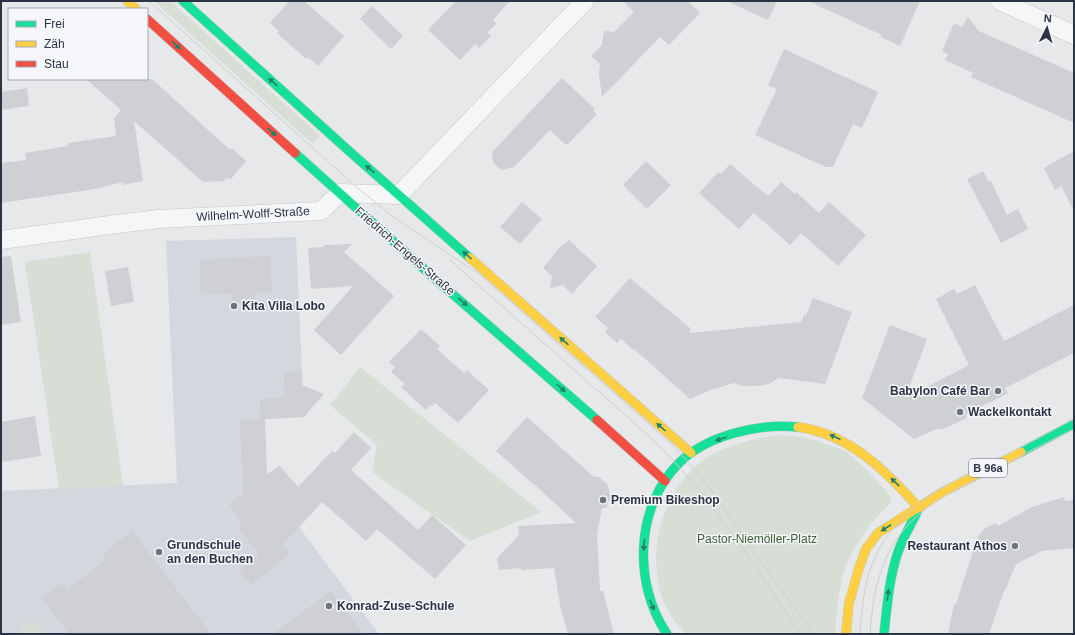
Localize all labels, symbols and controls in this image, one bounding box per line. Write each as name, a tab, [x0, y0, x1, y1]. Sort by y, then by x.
legend	[8, 8, 148, 80]
north arrow	[1027, 8, 1067, 48]
text: N	[1043, 12, 1052, 24]
text: Frei	[44, 17, 65, 31]
text: Zäh	[44, 37, 65, 51]
one-way arrow	[171, 40, 181, 49]
text: Stau	[44, 57, 69, 71]
one-way arrow	[268, 77, 278, 87]
one-way arrow	[268, 127, 277, 136]
one-way arrow	[365, 165, 374, 174]
street label: Wilhelm-Wolff-Straße	[196, 204, 310, 224]
street label: Friedrich-Engels-Straße	[352, 204, 458, 298]
one-way arrow	[462, 250, 472, 259]
one-way arrow	[458, 297, 469, 306]
place label: Kita Villa Lobo	[242, 299, 325, 313]
marker: Kita Villa Lobo	[229, 301, 239, 311]
one-way arrow	[559, 336, 570, 345]
one-way arrow	[556, 383, 566, 392]
place label: Babylon Café Bar	[890, 384, 990, 398]
marker: Babylon Café Bar	[993, 386, 1003, 396]
place label: Wackelkontakt	[968, 405, 1052, 419]
marker: Wackelkontakt	[955, 407, 965, 417]
one-way arrow	[656, 423, 667, 432]
one-way arrow	[829, 434, 841, 440]
one-way arrow	[714, 436, 726, 442]
road number: B 96a	[969, 459, 1007, 477]
one-way arrow	[890, 477, 900, 487]
place label: Premium Bikeshop	[611, 493, 720, 507]
marker: Premium Bikeshop	[598, 495, 608, 505]
one-way arrow	[881, 524, 891, 532]
park label: Pastor-Niemöller-Platz	[697, 532, 817, 546]
place label: Grundschule an den Buchen	[167, 538, 253, 566]
one-way arrow	[641, 539, 648, 551]
place label: Restaurant Athos	[907, 539, 1007, 553]
marker: Restaurant Athos	[1010, 541, 1020, 551]
marker: Grundschule an den Buchen	[154, 547, 164, 557]
one-way arrow	[885, 589, 891, 601]
place label: Konrad-Zuse-Schule	[337, 599, 455, 613]
one-way arrow	[650, 600, 656, 612]
marker: Konrad-Zuse-Schule	[324, 601, 334, 611]

